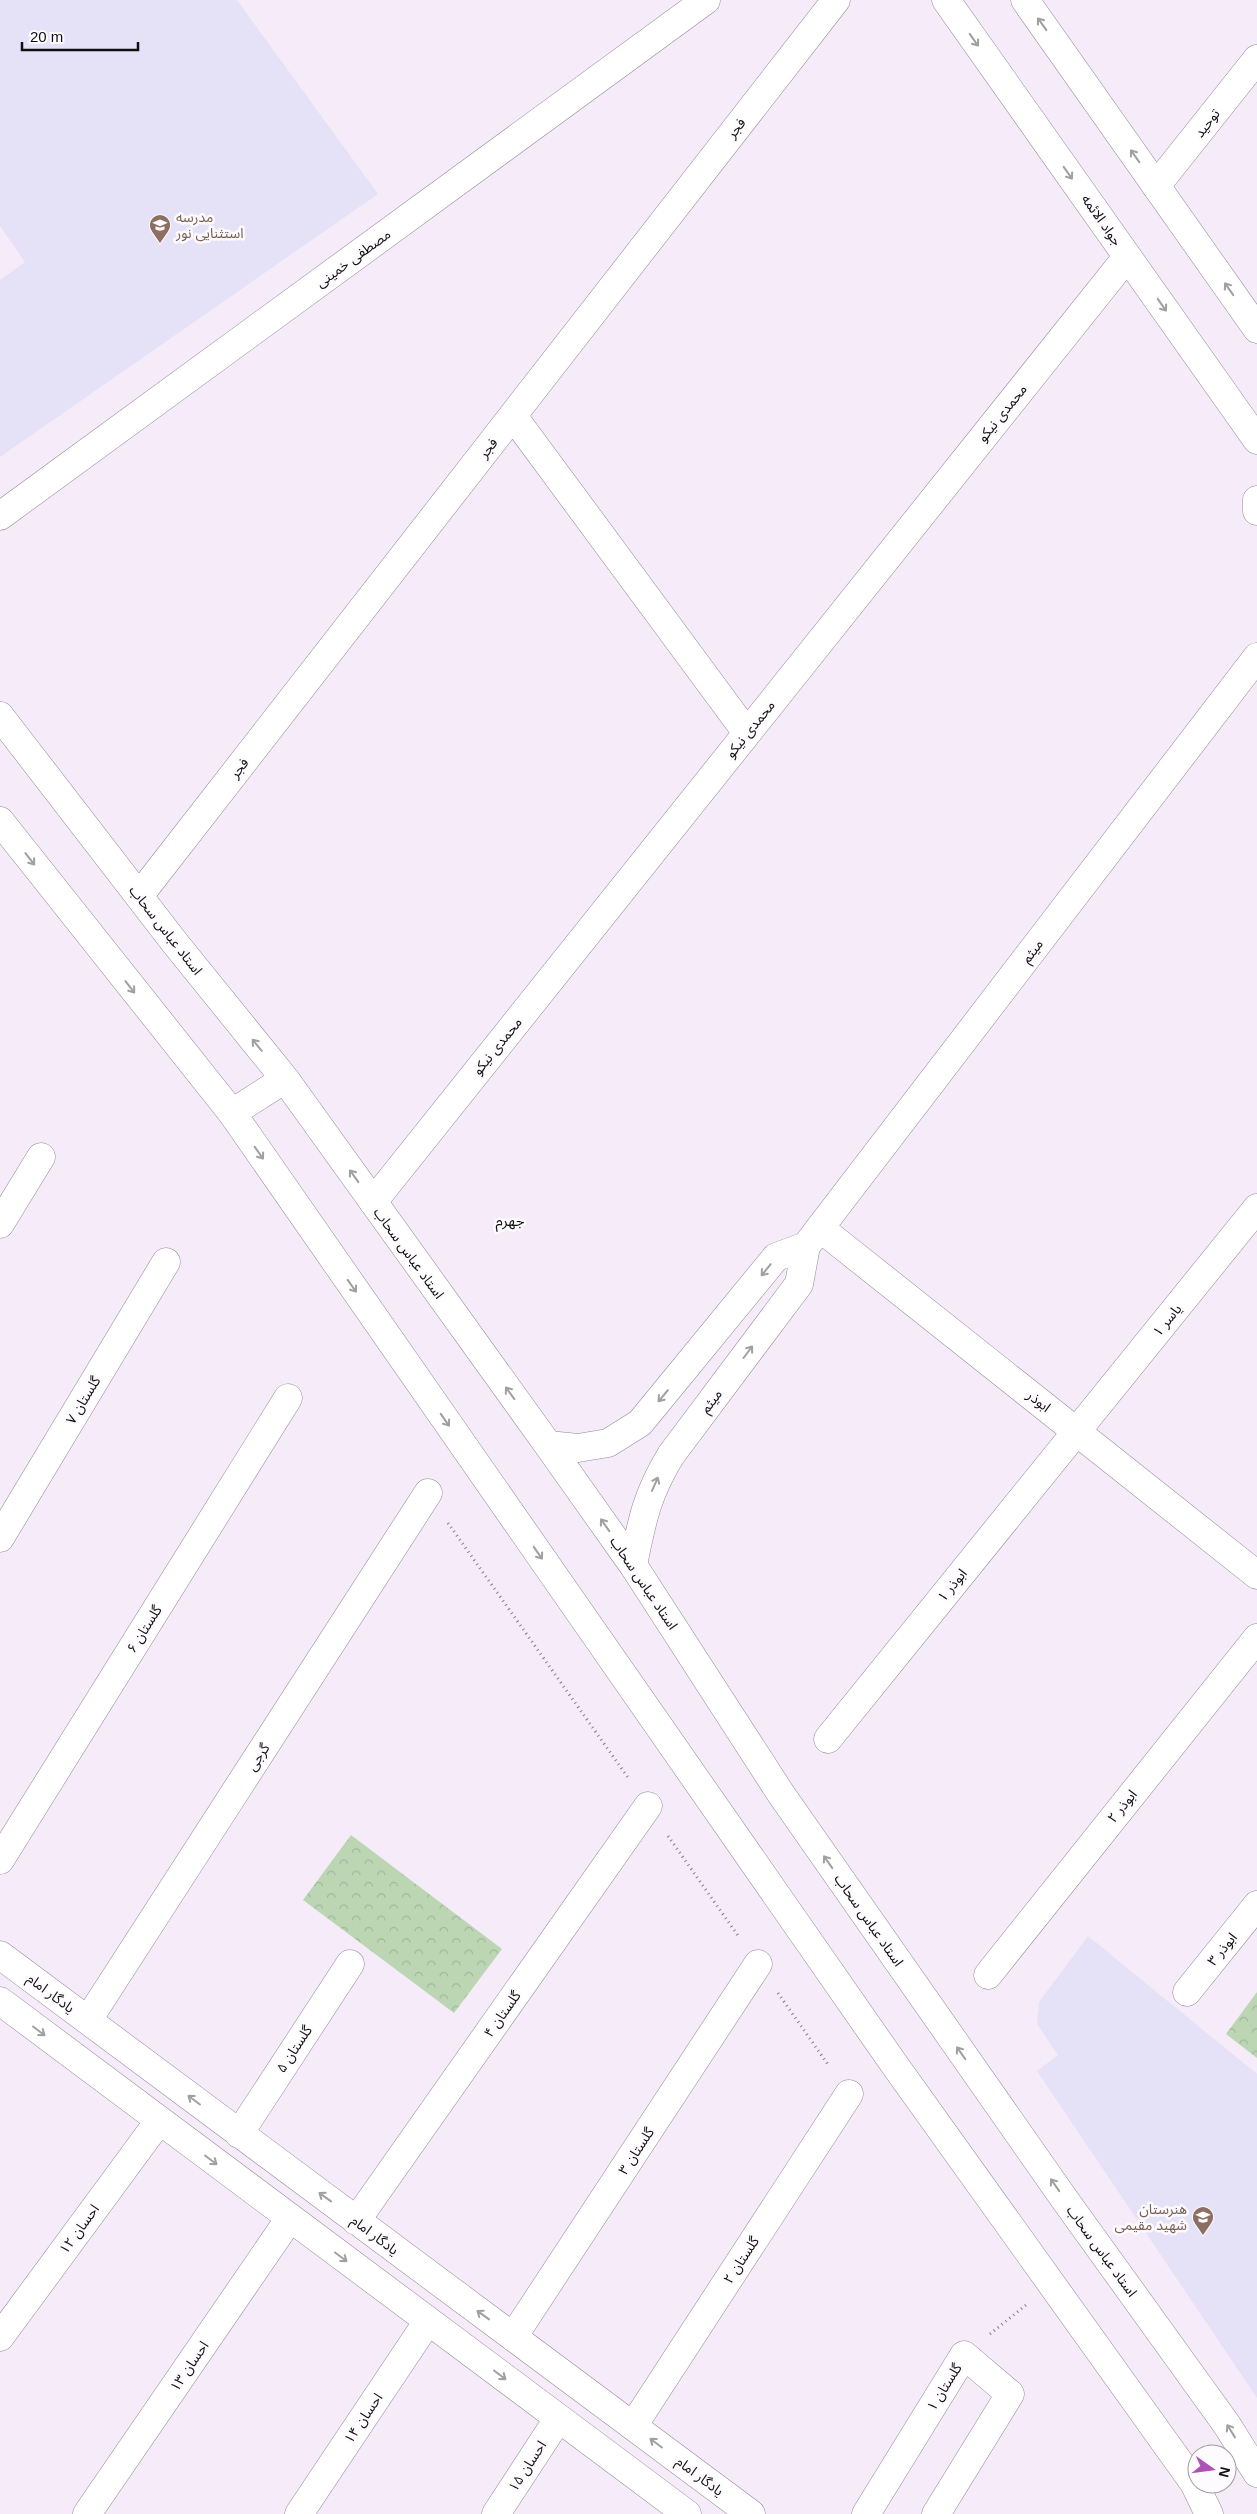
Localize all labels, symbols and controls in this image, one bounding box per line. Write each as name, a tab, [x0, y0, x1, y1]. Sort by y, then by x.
one-way arrow	[1037, 17, 1047, 31]
scale bar	[22, 20, 139, 52]
text: 20 m	[30, 28, 63, 45]
one-way arrow	[969, 33, 979, 47]
street label: توحید	[1191, 106, 1224, 141]
street label: فجر	[723, 115, 749, 142]
one-way arrow	[1130, 150, 1140, 164]
one-way arrow	[1063, 165, 1073, 179]
street label: جواد الائمه	[1078, 191, 1125, 249]
place label: مدرسه استثنایی نور	[175, 209, 244, 242]
school or university icon: مدرسه استثنایی نور	[148, 213, 172, 244]
street label: مصطفی خمینی	[313, 226, 394, 291]
one-way arrow	[1224, 282, 1234, 296]
one-way arrow	[1157, 298, 1167, 312]
street label: محمدی نیکو	[974, 381, 1031, 445]
street label: فجر	[475, 435, 501, 462]
street label: محمدی نیکو	[722, 697, 779, 761]
street label: فجر	[226, 755, 252, 782]
one-way arrow	[25, 852, 35, 866]
street label: استاد عباس سحاب	[125, 882, 206, 978]
street label: میثم	[1018, 936, 1049, 968]
one-way arrow	[125, 980, 136, 993]
street label: محمدی نیکو	[469, 1014, 526, 1078]
one-way arrow	[252, 1039, 263, 1052]
one-way arrow	[254, 1146, 264, 1160]
one-way arrow	[349, 1169, 359, 1183]
street label: استاد عباس سحاب	[370, 1204, 447, 1302]
district label: جهرم	[495, 1212, 525, 1232]
one-way arrow	[760, 1264, 771, 1277]
one-way arrow	[347, 1279, 357, 1293]
street label: یاسر ۱	[1149, 1301, 1186, 1340]
one-way arrow	[743, 1346, 754, 1359]
street label: گلستان ۷	[63, 1373, 104, 1427]
one-way arrow	[505, 1386, 515, 1400]
street label: میثم	[697, 1386, 728, 1418]
street label: ابوذر	[1023, 1386, 1054, 1416]
one-way arrow	[657, 1389, 668, 1402]
one-way arrow	[440, 1413, 450, 1427]
one-way arrow	[650, 1477, 660, 1492]
one-way arrow	[600, 1518, 610, 1532]
street label: استاد عباس سحاب	[606, 1533, 681, 1633]
one-way arrow	[533, 1546, 543, 1560]
street label: ابوذر ۱	[934, 1565, 971, 1605]
street label: گلستان ۶	[123, 1602, 166, 1656]
street label: گرجی	[243, 1740, 274, 1774]
street label: ابوذر ۲	[1104, 1786, 1141, 1826]
one-way arrow	[823, 1855, 833, 1869]
street label: استاد عباس سحاب	[830, 1871, 907, 1970]
street label: ابوذر ۳	[1204, 1929, 1241, 1969]
street label: یادگار امام	[22, 1970, 78, 2018]
street label: گلستان ۴	[480, 1988, 525, 2041]
street label: گلستان ۵	[273, 2022, 316, 2076]
one-way arrow	[32, 2025, 45, 2036]
one-way arrow	[956, 2046, 966, 2060]
one-way arrow	[188, 2095, 201, 2106]
street label: گلستان ۳	[615, 2124, 658, 2178]
one-way arrow	[204, 2154, 217, 2165]
one-way arrow	[1050, 2179, 1060, 2193]
one-way arrow	[319, 2192, 332, 2203]
street label: احسان ۱۲	[56, 2201, 103, 2257]
place label: هنرستان شهید مقیمی	[1114, 2201, 1187, 2234]
street label: استاد عباس سحاب	[1063, 2202, 1140, 2300]
school or university icon: هنرستان شهید مقیمی	[1191, 2205, 1215, 2236]
street label: یادگار امام	[346, 2212, 402, 2260]
street label: گلستان ۲	[720, 2233, 763, 2287]
one-way arrow	[334, 2251, 347, 2262]
one-way arrow	[476, 2310, 490, 2320]
street label: احسان ۱۳	[166, 2338, 212, 2395]
street label: گلستان ۱	[923, 2360, 966, 2414]
one-way arrow	[493, 2370, 507, 2380]
street label: احسان ۱۴	[340, 2390, 386, 2447]
one-way arrow	[1226, 2425, 1236, 2439]
street label: احسان ۱۵	[505, 2438, 550, 2495]
one-way arrow	[649, 2438, 663, 2448]
north arrow	[1187, 2444, 1237, 2494]
street label: یادگار امام	[671, 2453, 727, 2501]
text: N	[1216, 2465, 1234, 2479]

